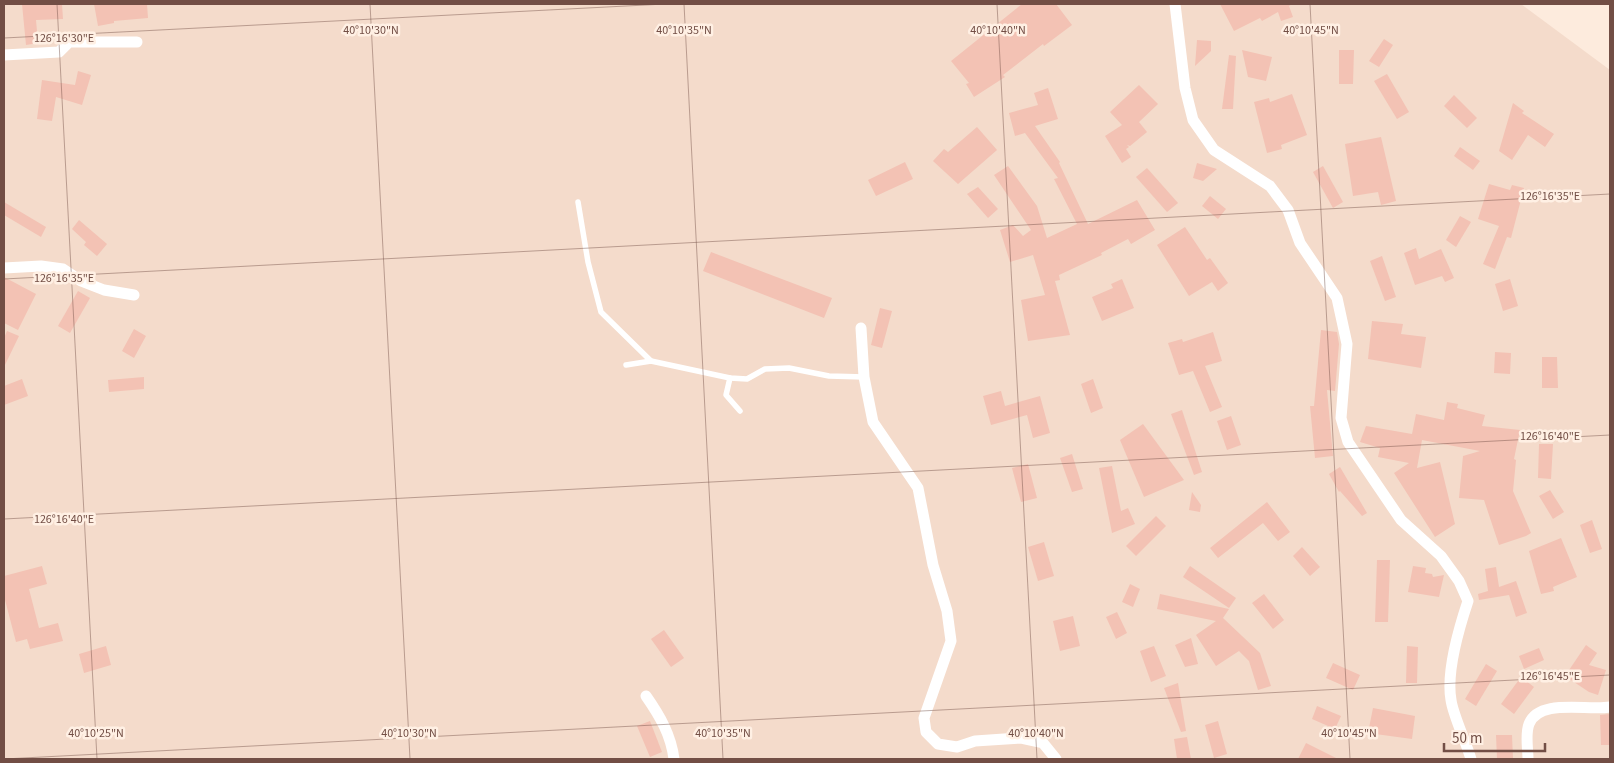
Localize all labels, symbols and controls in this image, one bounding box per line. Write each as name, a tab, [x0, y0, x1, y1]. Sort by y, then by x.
text: 40°10'30"N	[343, 22, 399, 39]
text: 40°10'35"N	[656, 22, 712, 39]
text: 40°10'40"N	[970, 22, 1026, 39]
text: 40°10'45"N	[1283, 22, 1339, 39]
text: 126°16'30"E	[34, 30, 94, 47]
text: 126°16'35"E	[1520, 188, 1580, 205]
text: 126°16'35"E	[34, 270, 94, 287]
text: 126°16'40"E	[1520, 428, 1580, 445]
text: 126°16'40"E	[34, 511, 94, 528]
text: 126°16'45"E	[1520, 668, 1580, 685]
scale bar	[1444, 720, 1545, 752]
text: 40°10'25"N	[68, 725, 124, 742]
text: 40°10'30"N	[381, 725, 437, 742]
text: 40°10'35"N	[695, 725, 751, 742]
text: 40°10'40"N	[1008, 725, 1064, 742]
text: 40°10'45"N	[1321, 725, 1377, 742]
text: 50 m	[1452, 728, 1482, 749]

